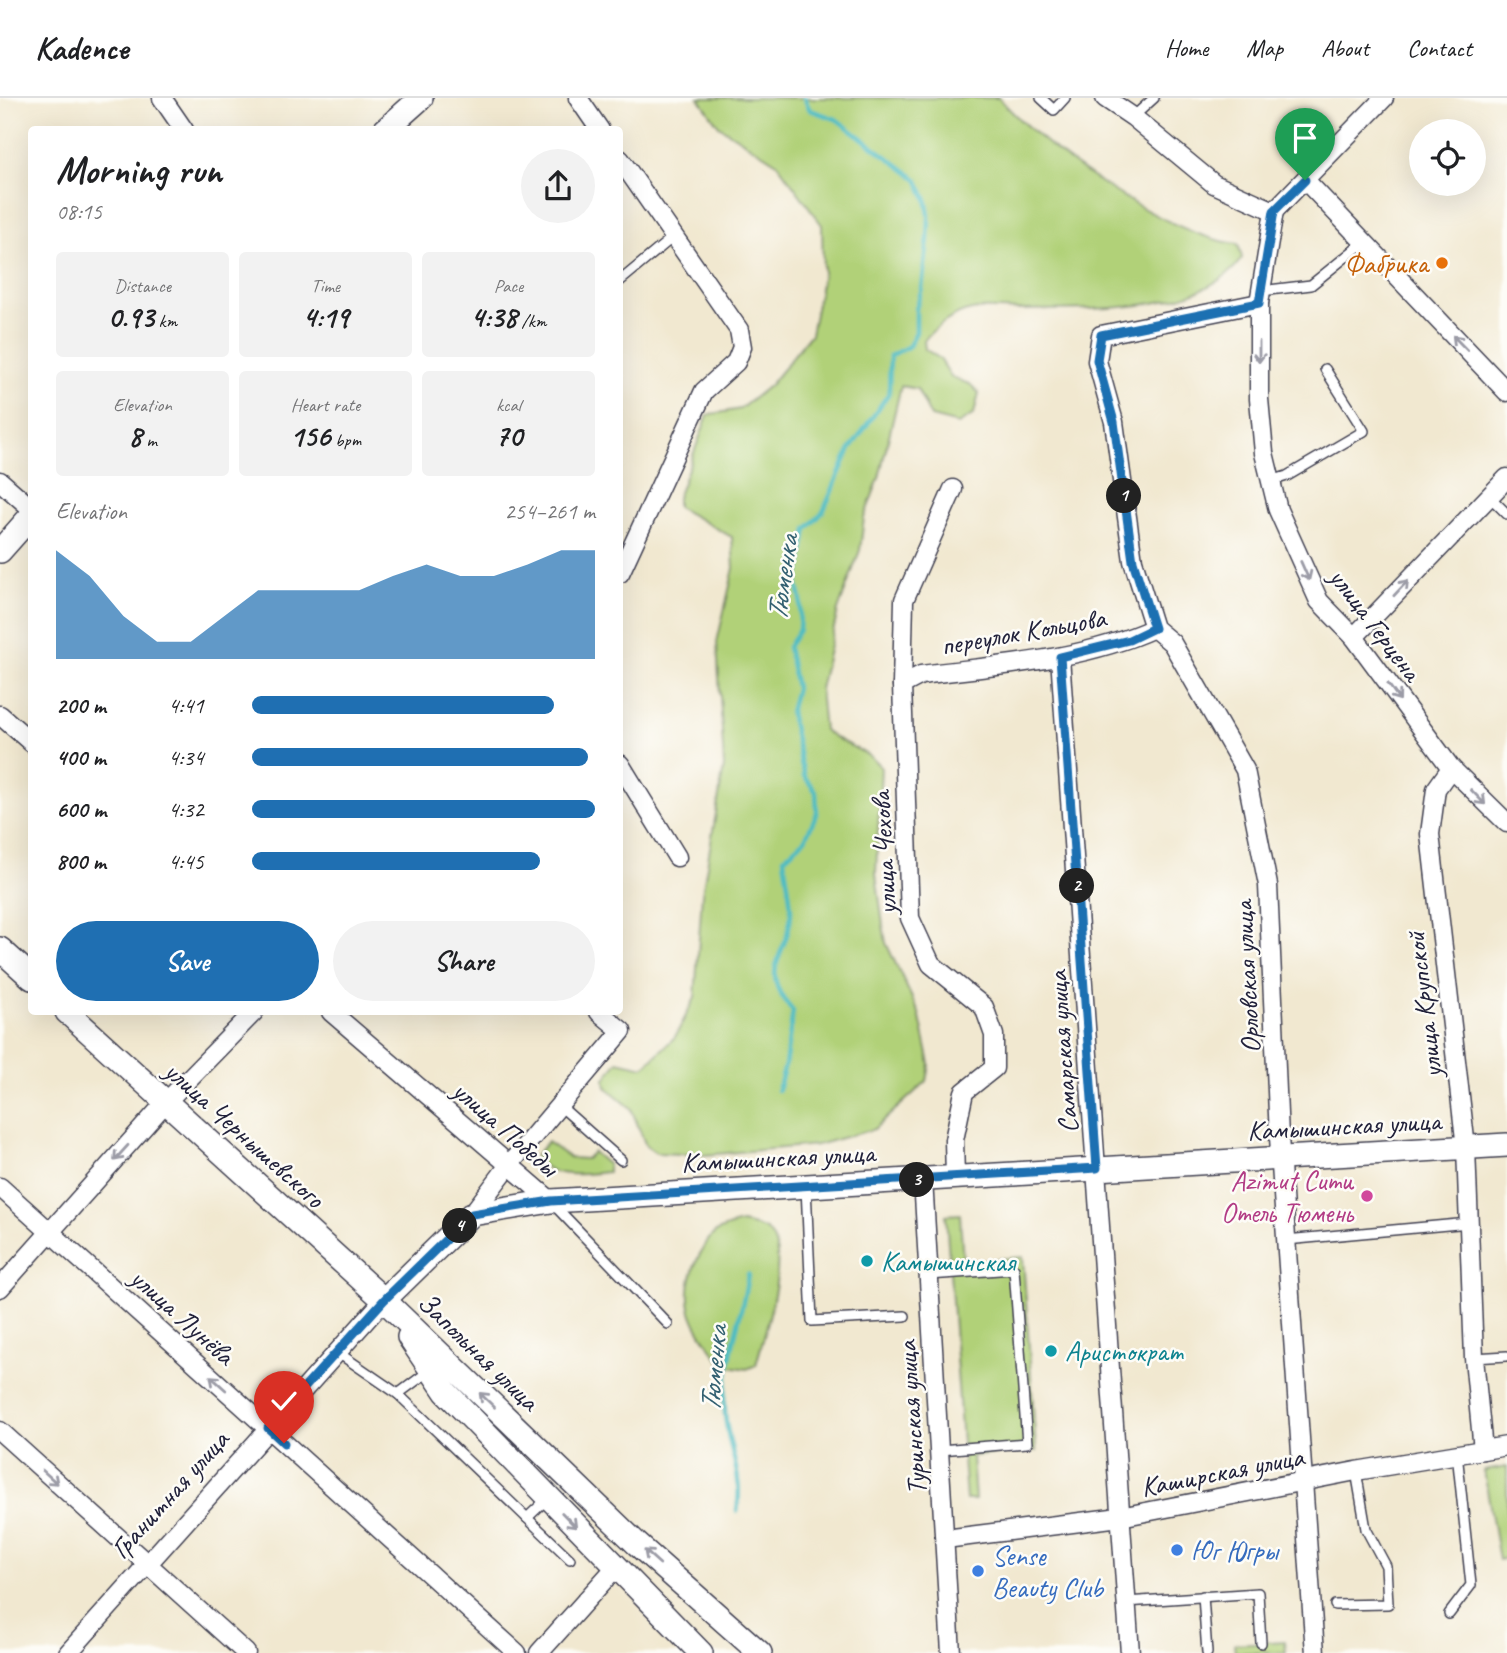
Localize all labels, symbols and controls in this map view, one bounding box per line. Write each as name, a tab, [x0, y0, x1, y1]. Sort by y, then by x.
text: Kadence	[35, 27, 128, 69]
text: Home	[1165, 33, 1208, 63]
text: Map	[1246, 33, 1283, 63]
text: About	[1321, 33, 1369, 63]
text: Contact	[1407, 33, 1472, 63]
pin	[1275, 108, 1335, 180]
icon: arrive	[1286, 119, 1324, 157]
map controls	[1409, 119, 1486, 196]
button: locate	[1409, 119, 1486, 196]
text: Morning run	[56, 147, 222, 194]
button: share	[521, 149, 595, 223]
text: 08:15	[56, 197, 102, 226]
place label: Фабрика	[1344, 246, 1431, 281]
marker: Фабрика	[1434, 255, 1450, 271]
text: Distance	[114, 274, 171, 298]
text: Time	[311, 274, 340, 298]
text: Pace	[494, 274, 523, 298]
text: 0.93	[108, 298, 154, 336]
text: 4:19	[302, 298, 349, 336]
text: 4:38	[471, 298, 517, 336]
text: km	[154, 309, 177, 333]
text: /km	[517, 309, 546, 333]
one-way arrow	[1452, 334, 1468, 352]
one-way arrow	[1252, 340, 1266, 363]
text: Elevation	[113, 393, 172, 417]
text: Heart rate	[291, 393, 360, 417]
text: kcal	[496, 393, 521, 417]
text: 8	[128, 417, 142, 455]
text: 156	[290, 417, 330, 455]
text: 70	[495, 417, 522, 455]
text: m	[142, 428, 157, 452]
text: bpm	[330, 428, 361, 452]
pin: 1	[1106, 478, 1142, 514]
text: 1	[1119, 483, 1128, 507]
text: Elevation	[56, 497, 127, 526]
text: 254–261 m	[504, 497, 595, 526]
water label: Тюменка	[757, 529, 807, 623]
street label: улица Герцена	[1321, 559, 1431, 690]
one-way arrow	[1299, 560, 1312, 581]
one-way arrow	[1393, 580, 1410, 597]
street label: переулок Кольцова	[938, 600, 1110, 663]
one-way arrow	[1386, 682, 1401, 701]
text: 200 m	[56, 691, 106, 720]
text: 4:41	[168, 691, 204, 720]
text: 400 m	[56, 743, 106, 772]
text: 4:34	[168, 743, 204, 772]
street label: улица Чехова	[863, 788, 904, 918]
one-way arrow	[1469, 788, 1486, 805]
text: 600 m	[56, 795, 106, 824]
text: 4:32	[168, 795, 204, 824]
text: 800 m	[56, 847, 106, 876]
text: 4:45	[168, 847, 204, 876]
pin: 2	[1060, 868, 1094, 904]
text: 2	[1072, 873, 1081, 897]
street label: Орловская улица	[1225, 897, 1268, 1054]
button: Save	[56, 921, 319, 1001]
button: Share	[333, 921, 595, 1001]
street label: улица Крупской	[1397, 929, 1450, 1082]
street label: Самарская улица	[1039, 968, 1086, 1134]
street label: улица Чернышевского	[156, 1052, 333, 1217]
street label: улица Победы	[444, 1071, 568, 1185]
street label: Камышинская улица	[1246, 1103, 1444, 1148]
street label: Камышинская улица	[680, 1135, 878, 1180]
one-way arrow	[112, 1144, 129, 1161]
pin: 3	[900, 1162, 934, 1198]
place label: Azimut Сити Отель Тюмень	[1221, 1163, 1355, 1230]
text: 3	[912, 1167, 921, 1191]
marker: Azimut Сити Отель Тюмень	[1359, 1188, 1375, 1204]
pin: 4	[442, 1208, 477, 1244]
text: 4	[455, 1213, 464, 1237]
place label: Камышинская	[881, 1244, 1018, 1279]
marker: Камышинская	[859, 1253, 875, 1269]
street label: улица Лунёва	[122, 1259, 243, 1374]
street label: Запольная улица	[410, 1285, 548, 1419]
water label: Тюменка	[690, 1321, 736, 1414]
place label: Аристократ	[1065, 1334, 1185, 1369]
street label: Туринская улица	[889, 1338, 934, 1496]
marker: Аристократ	[1043, 1343, 1059, 1359]
pin	[254, 1371, 314, 1443]
one-way arrow	[210, 1374, 227, 1391]
icon: check	[265, 1382, 303, 1420]
one-way arrow	[479, 1391, 496, 1408]
street label: Гранитная улица	[103, 1422, 237, 1566]
street label: Каширская улица	[1138, 1438, 1308, 1504]
one-way arrow	[41, 1469, 58, 1486]
one-way arrow	[561, 1511, 578, 1528]
place label: Юг Югры	[1191, 1533, 1280, 1568]
place label: Sense Beauty Club	[992, 1538, 1105, 1605]
marker: Юг Югры	[1169, 1542, 1185, 1558]
one-way arrow	[643, 1549, 661, 1565]
marker: Sense Beauty Club	[970, 1563, 986, 1579]

